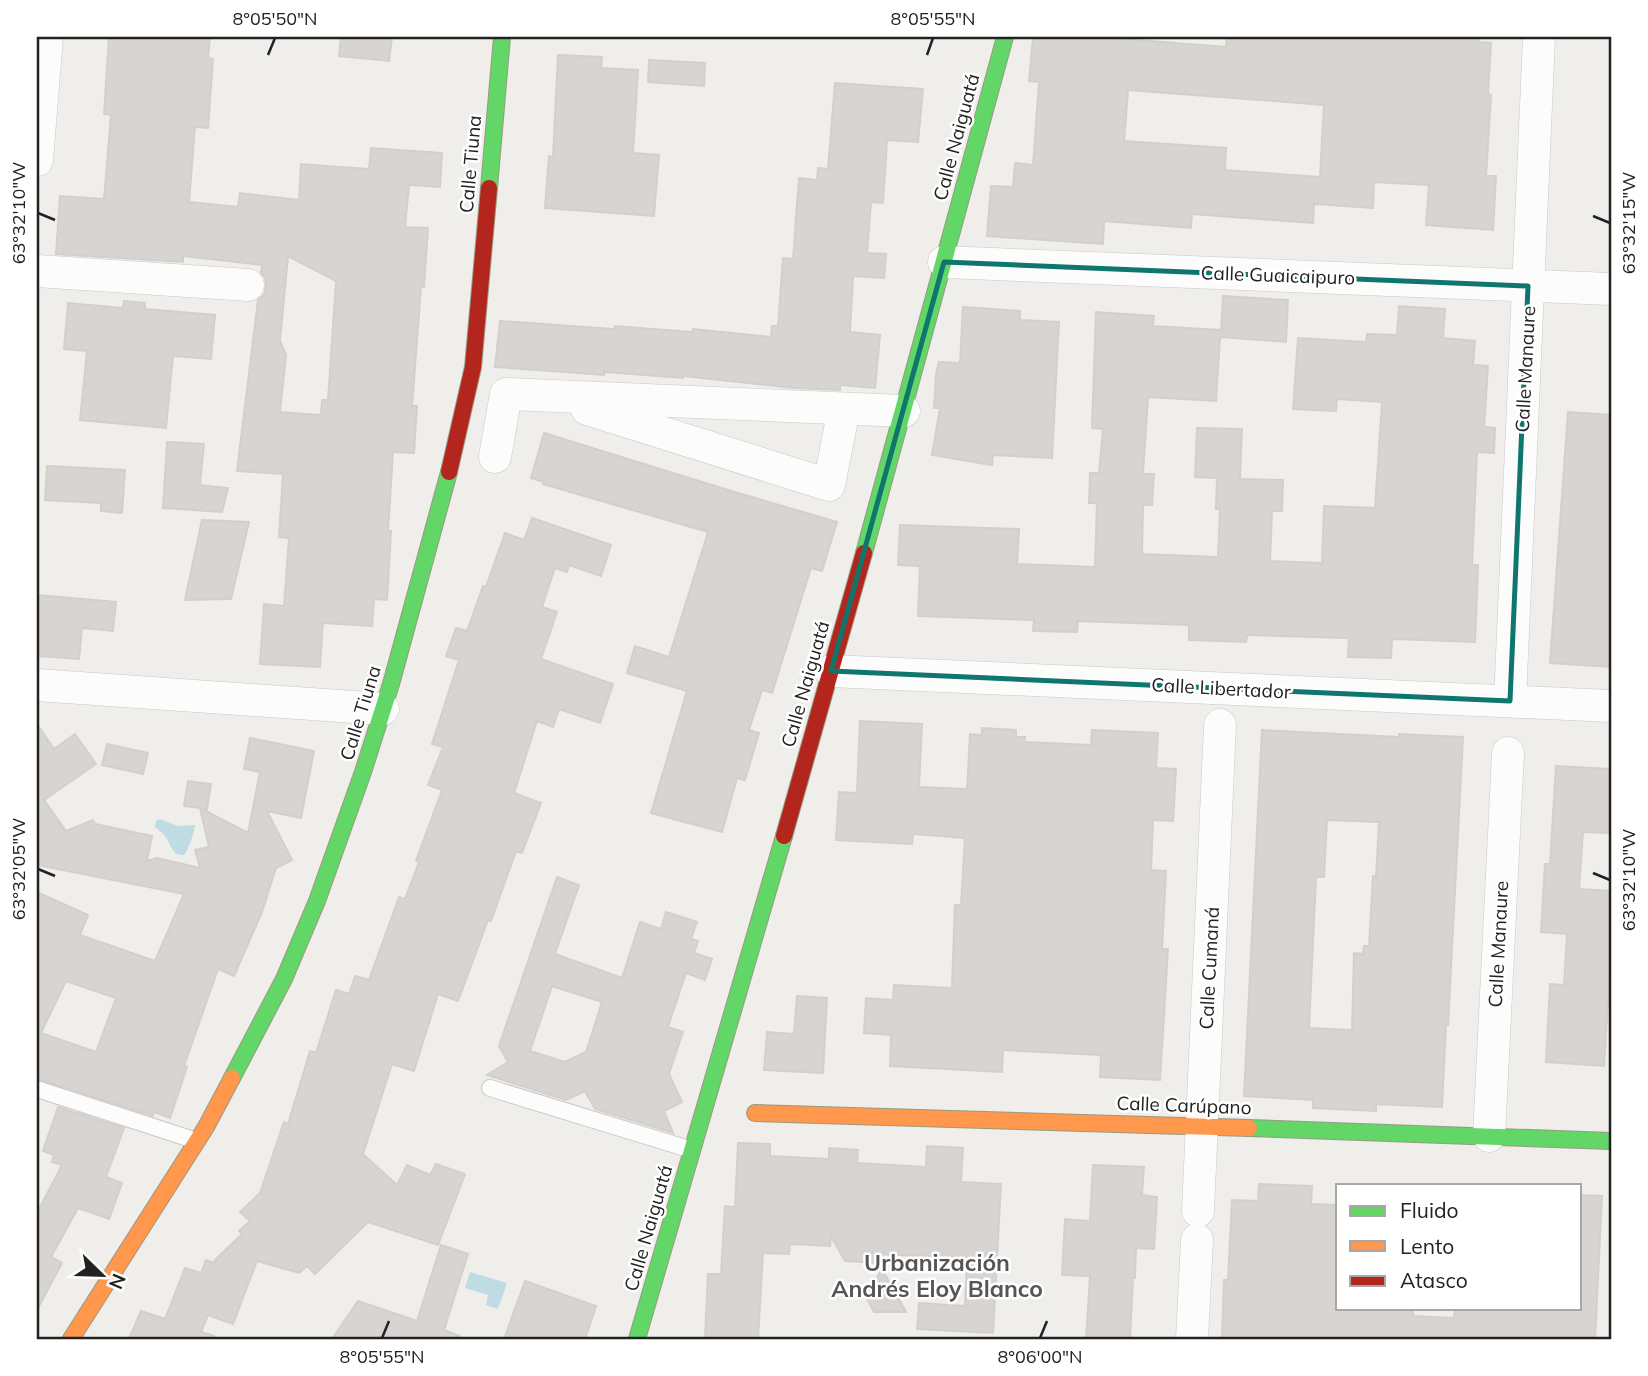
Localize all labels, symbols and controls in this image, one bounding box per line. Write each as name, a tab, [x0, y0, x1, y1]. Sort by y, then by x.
text: 8°05'50"N	[232, 7, 318, 30]
text: 8°05'55"N	[890, 7, 976, 30]
street label: Calle Naiguatá	[928, 71, 984, 203]
street label: Calle Tiuna	[454, 114, 486, 214]
text: 63°32'10"W	[7, 162, 30, 264]
text: 63°32'15"W	[1617, 172, 1640, 274]
street label: Calle Guaicaipuro	[1200, 260, 1356, 290]
street label: Calle Manaure	[1510, 305, 1540, 433]
street label: Calle Naiguatá	[775, 618, 835, 750]
street label: Calle Tiuna	[334, 663, 386, 763]
street label: Calle Libertador	[1151, 672, 1291, 704]
text: 63°32'05"W	[7, 818, 30, 920]
text: 63°32'10"W	[1617, 829, 1640, 931]
street label: Calle Manaure	[1483, 880, 1513, 1008]
street label: Calle Cumaná	[1194, 906, 1224, 1030]
street label: Calle Carúpano	[1116, 1091, 1252, 1119]
street label: Calle Naiguatá	[618, 1162, 678, 1294]
legend	[1336, 1184, 1582, 1310]
text: Fluido	[1400, 1197, 1459, 1223]
text: Lento	[1400, 1233, 1454, 1259]
north arrow	[66, 1240, 136, 1310]
district label: Urbanización Andrés Eloy Blanco	[831, 1248, 1043, 1303]
text: Atasco	[1400, 1267, 1468, 1293]
text: N	[104, 1270, 131, 1293]
text: 8°05'55"N	[339, 1345, 425, 1368]
text: 8°06'00"N	[997, 1345, 1083, 1368]

